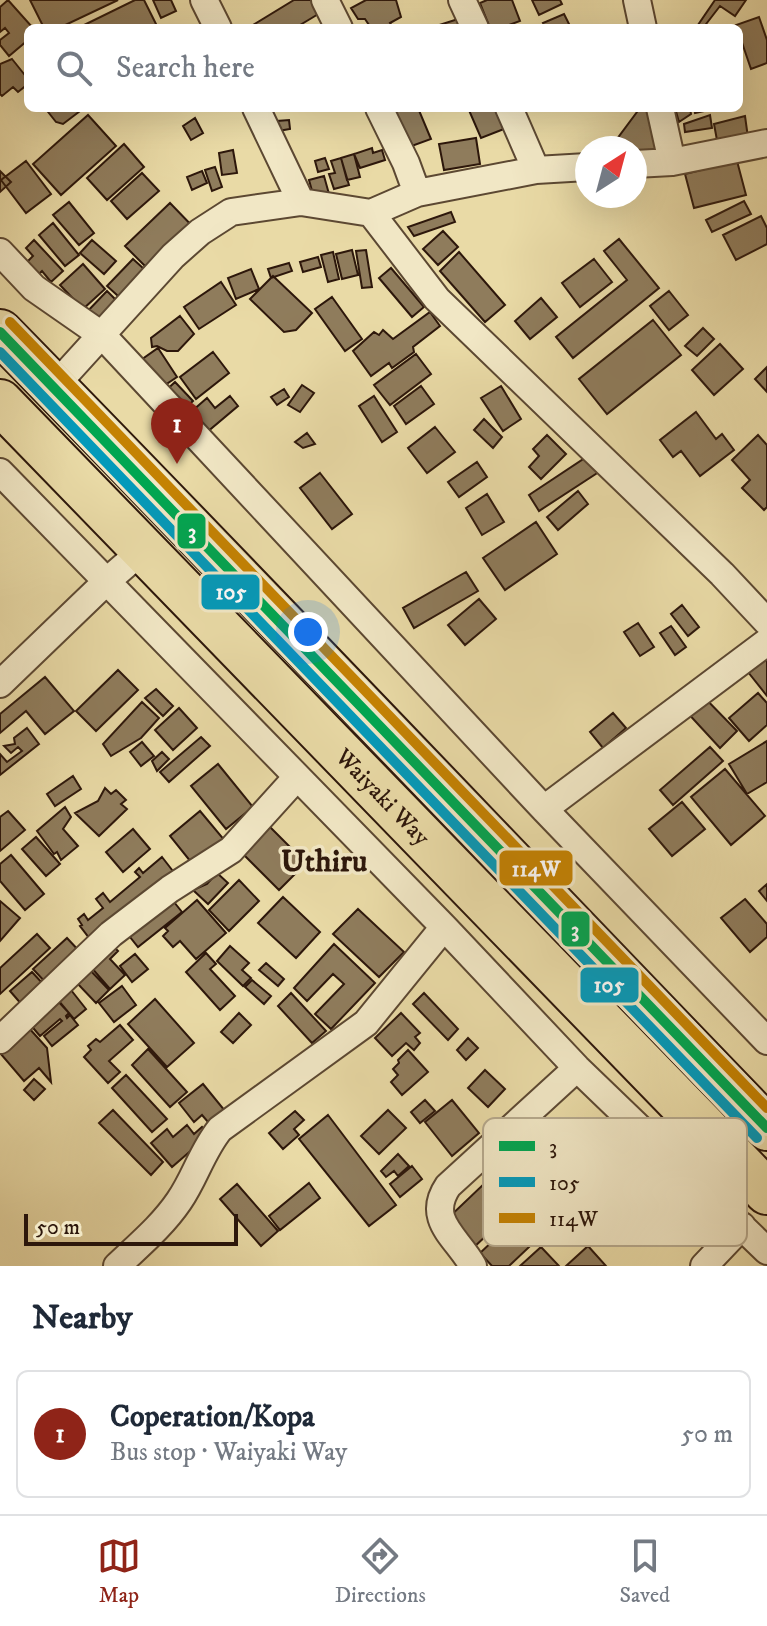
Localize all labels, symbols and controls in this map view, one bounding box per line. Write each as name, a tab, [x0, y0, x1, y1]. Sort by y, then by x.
search box	[24, 24, 743, 112]
icon: search	[52, 46, 96, 90]
text: Search here	[116, 50, 255, 87]
north arrow	[575, 136, 647, 208]
pin: 1	[151, 398, 203, 464]
line badge: 3	[176, 512, 207, 550]
text: 3	[188, 519, 196, 546]
line badge: 105	[200, 573, 261, 611]
text: 105	[216, 579, 246, 606]
your location	[288, 612, 328, 652]
street label: Waiyaki Way	[328, 742, 437, 853]
district label: Uthiru	[281, 842, 367, 882]
line badge: 114W	[498, 849, 574, 887]
text: 114W	[512, 856, 561, 883]
line badge: 3	[560, 910, 591, 948]
text: 3	[571, 917, 579, 944]
line badge: 105	[579, 966, 640, 1004]
text: 105	[594, 972, 624, 999]
legend	[483, 1118, 747, 1246]
text: 3	[549, 1134, 557, 1161]
text: 105	[549, 1170, 580, 1197]
text: 114W	[549, 1206, 599, 1233]
scale bar	[24, 1210, 238, 1246]
text: 50 m	[36, 1214, 80, 1241]
text: Nearby	[32, 1297, 133, 1339]
text: Coperation/Kopa	[110, 1399, 315, 1436]
text: 1	[55, 1418, 65, 1451]
text: 50 m	[681, 1418, 733, 1451]
text: Bus stop · Waiyaki Way	[110, 1436, 347, 1469]
tab: Map	[97, 1534, 141, 1609]
tab: Directions	[335, 1534, 426, 1609]
tab: Saved	[620, 1534, 670, 1609]

